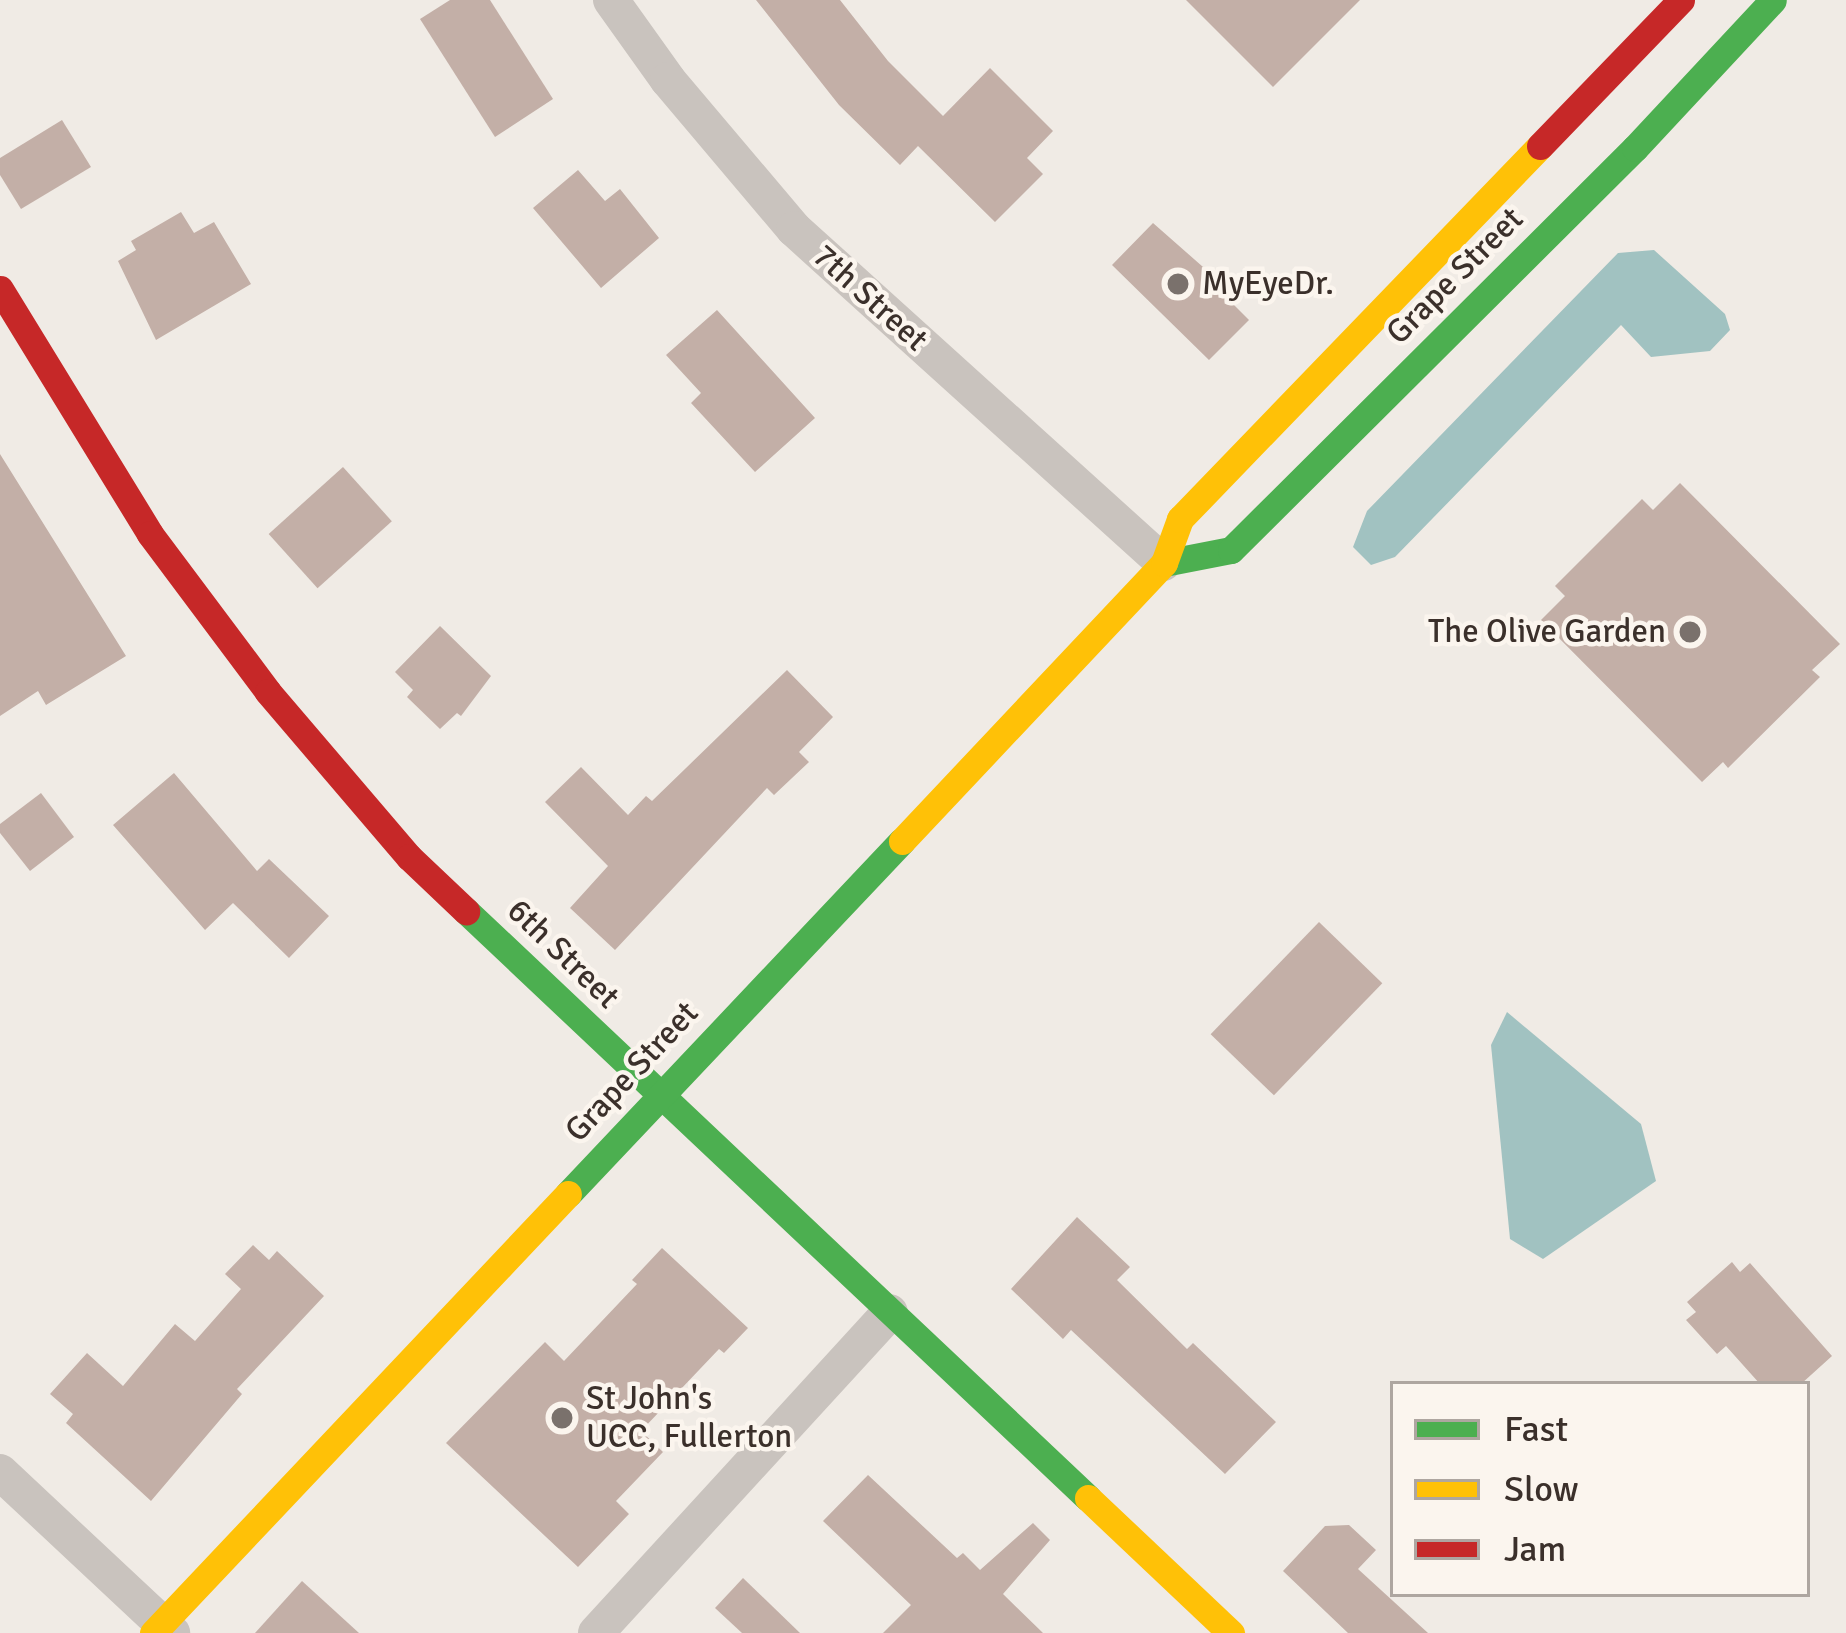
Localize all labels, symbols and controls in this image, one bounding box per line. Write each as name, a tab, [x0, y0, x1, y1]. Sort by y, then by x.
street label: Grape Street	[1378, 199, 1532, 353]
street label: 7th Street	[805, 236, 935, 360]
place label: MyEyeDr.	[1202, 264, 1334, 304]
marker: MyEyeDr.	[1165, 271, 1191, 297]
place label: The Olive Garden	[1428, 612, 1666, 652]
marker: The Olive Garden	[1677, 619, 1703, 645]
street label: 6th Street	[499, 891, 627, 1017]
street label: Grape Street	[557, 994, 707, 1150]
place label: St John's UCC, Fullerton	[586, 1379, 792, 1457]
legend	[1390, 1381, 1810, 1597]
marker: St John's UCC, Fullerton	[549, 1405, 575, 1431]
text: Fast	[1504, 1407, 1568, 1452]
text: Slow	[1504, 1467, 1579, 1512]
text: Jam	[1504, 1527, 1566, 1572]

